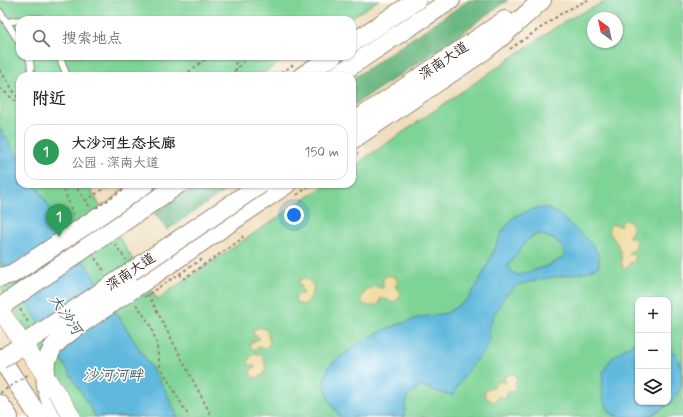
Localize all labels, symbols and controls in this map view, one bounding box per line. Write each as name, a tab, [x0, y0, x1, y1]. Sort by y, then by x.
north arrow	[587, 12, 623, 48]
search box	[16, 16, 356, 60]
icon: search	[30, 27, 52, 49]
text: 搜索地点	[62, 29, 122, 49]
street label: 深南大道	[416, 38, 472, 84]
text: 附近	[32, 88, 66, 110]
text: 大沙河生态长廊	[71, 134, 176, 154]
text: 1	[43, 144, 49, 161]
text: 150 m	[305, 144, 339, 161]
text: 公园 · 深南大道	[71, 155, 159, 172]
pin: 1	[46, 204, 72, 237]
your location	[284, 205, 304, 225]
street label: 深南大道	[103, 249, 159, 295]
water label: 大沙河	[44, 291, 88, 342]
map controls	[635, 297, 671, 405]
button: +	[635, 297, 671, 333]
button: −	[635, 333, 671, 369]
water label: 沙河河畔	[83, 366, 144, 386]
button: layers	[635, 369, 671, 405]

